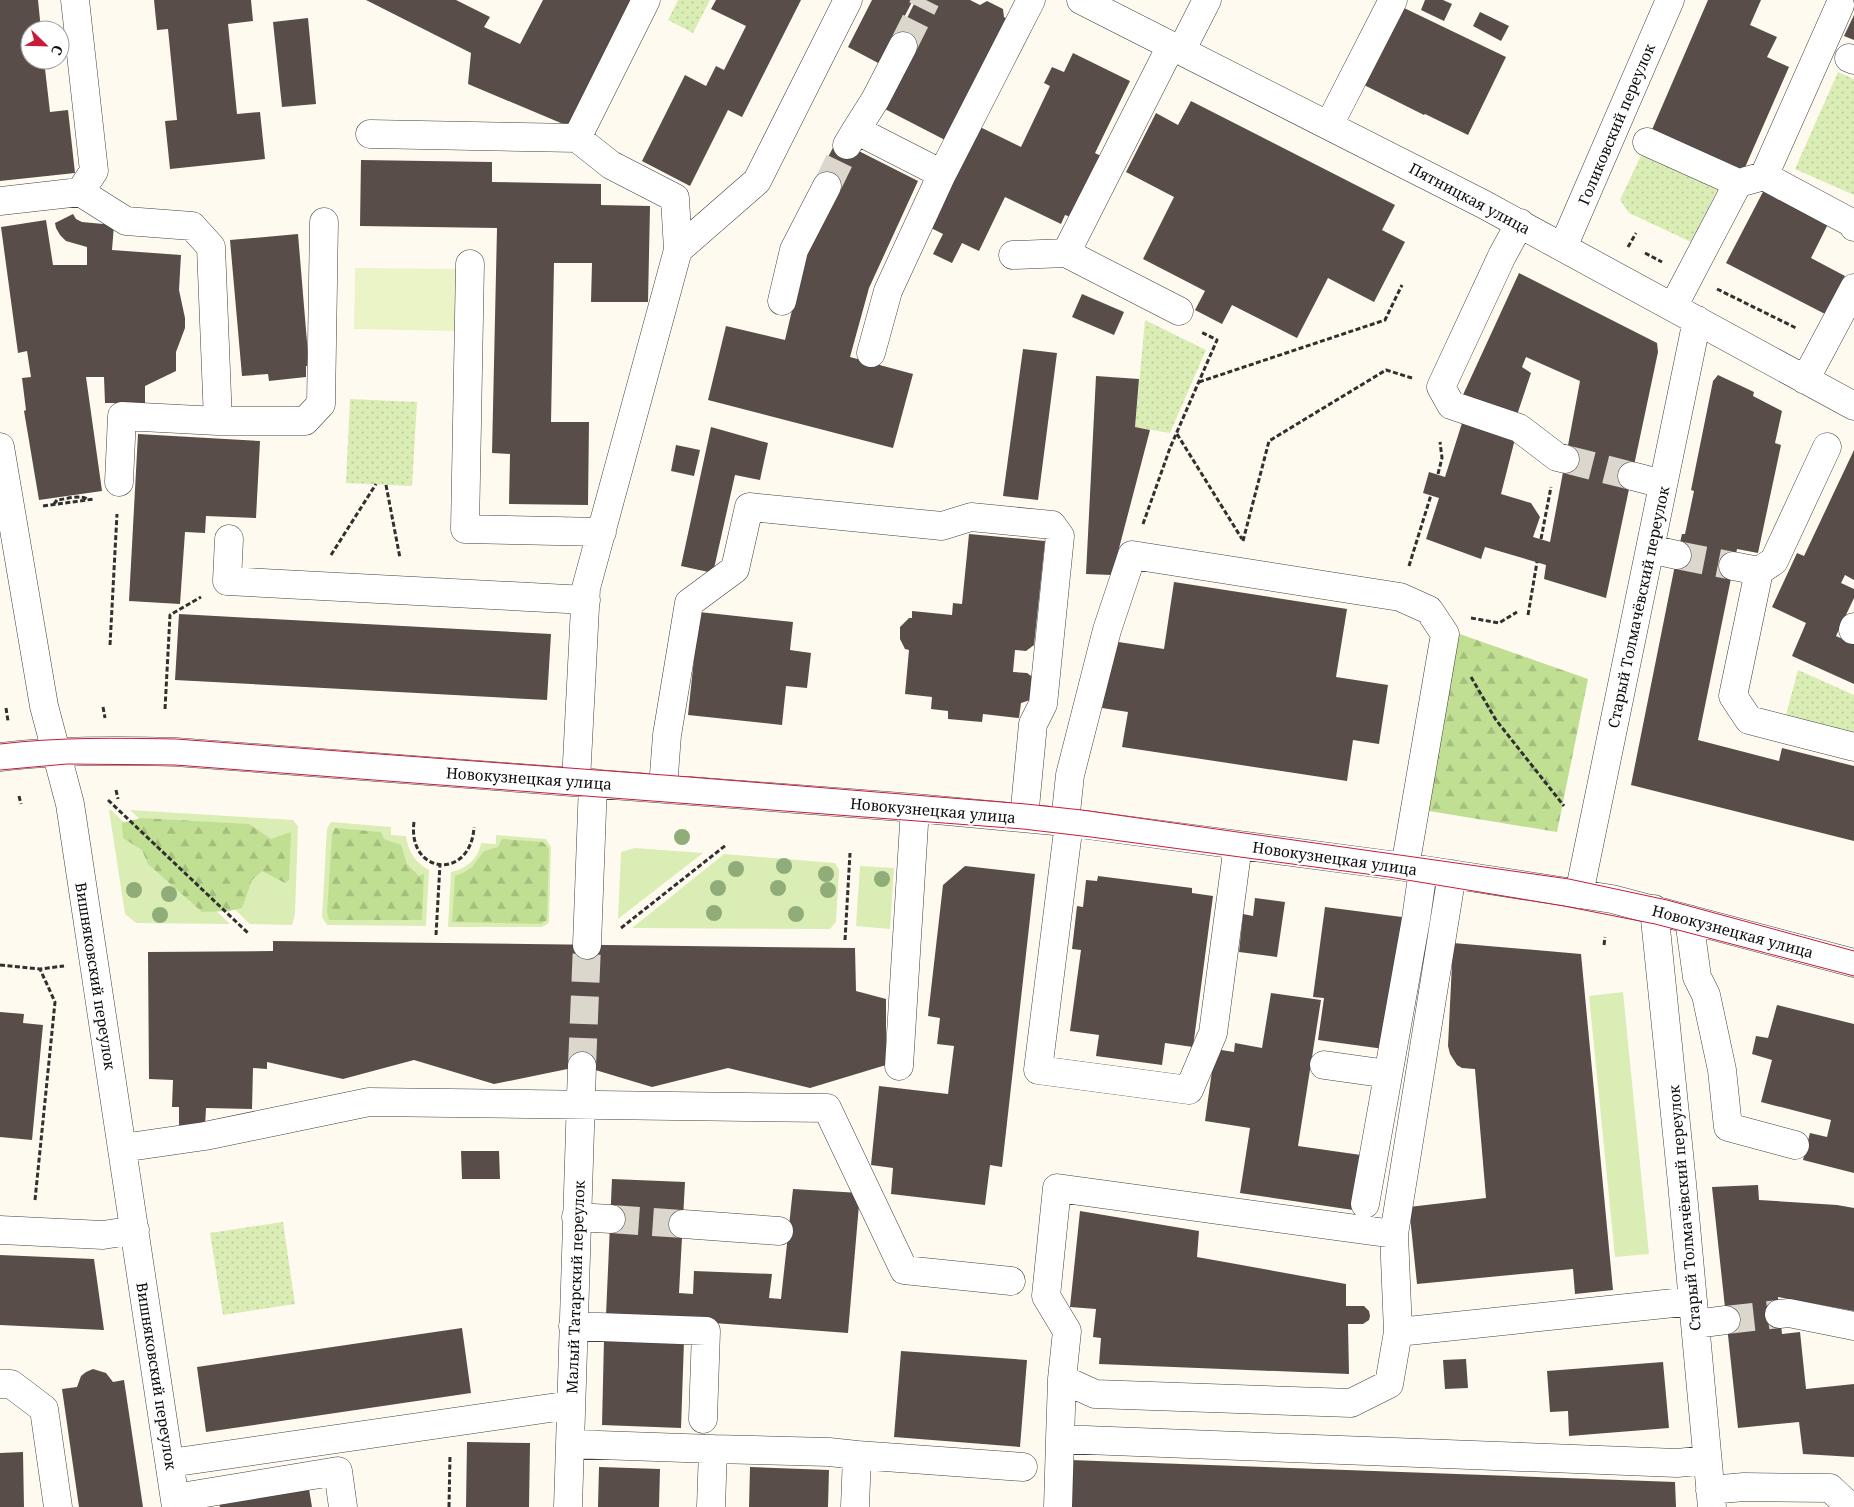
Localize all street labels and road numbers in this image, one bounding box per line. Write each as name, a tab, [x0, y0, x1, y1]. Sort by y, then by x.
street label: Голиковский переулок	[1573, 40, 1659, 208]
street label: Пятницкая улица	[1406, 158, 1534, 238]
street label: Старый Толмачёвский переулок	[1603, 484, 1673, 730]
street label: Новокузнецкая улица	[445, 762, 613, 794]
street label: Новокузнецкая улица	[849, 793, 1017, 827]
street label: Новокузнецкая улица	[1251, 837, 1419, 879]
street label: Вишняковский переулок	[71, 881, 121, 1071]
street label: Новокузнецкая улица	[1650, 900, 1816, 962]
street label: Старый Толмачёвский переулок	[1663, 1084, 1705, 1332]
street label: Малый Татарский переулок	[561, 1180, 589, 1394]
street label: Вишняковский переулок	[132, 1281, 182, 1471]

